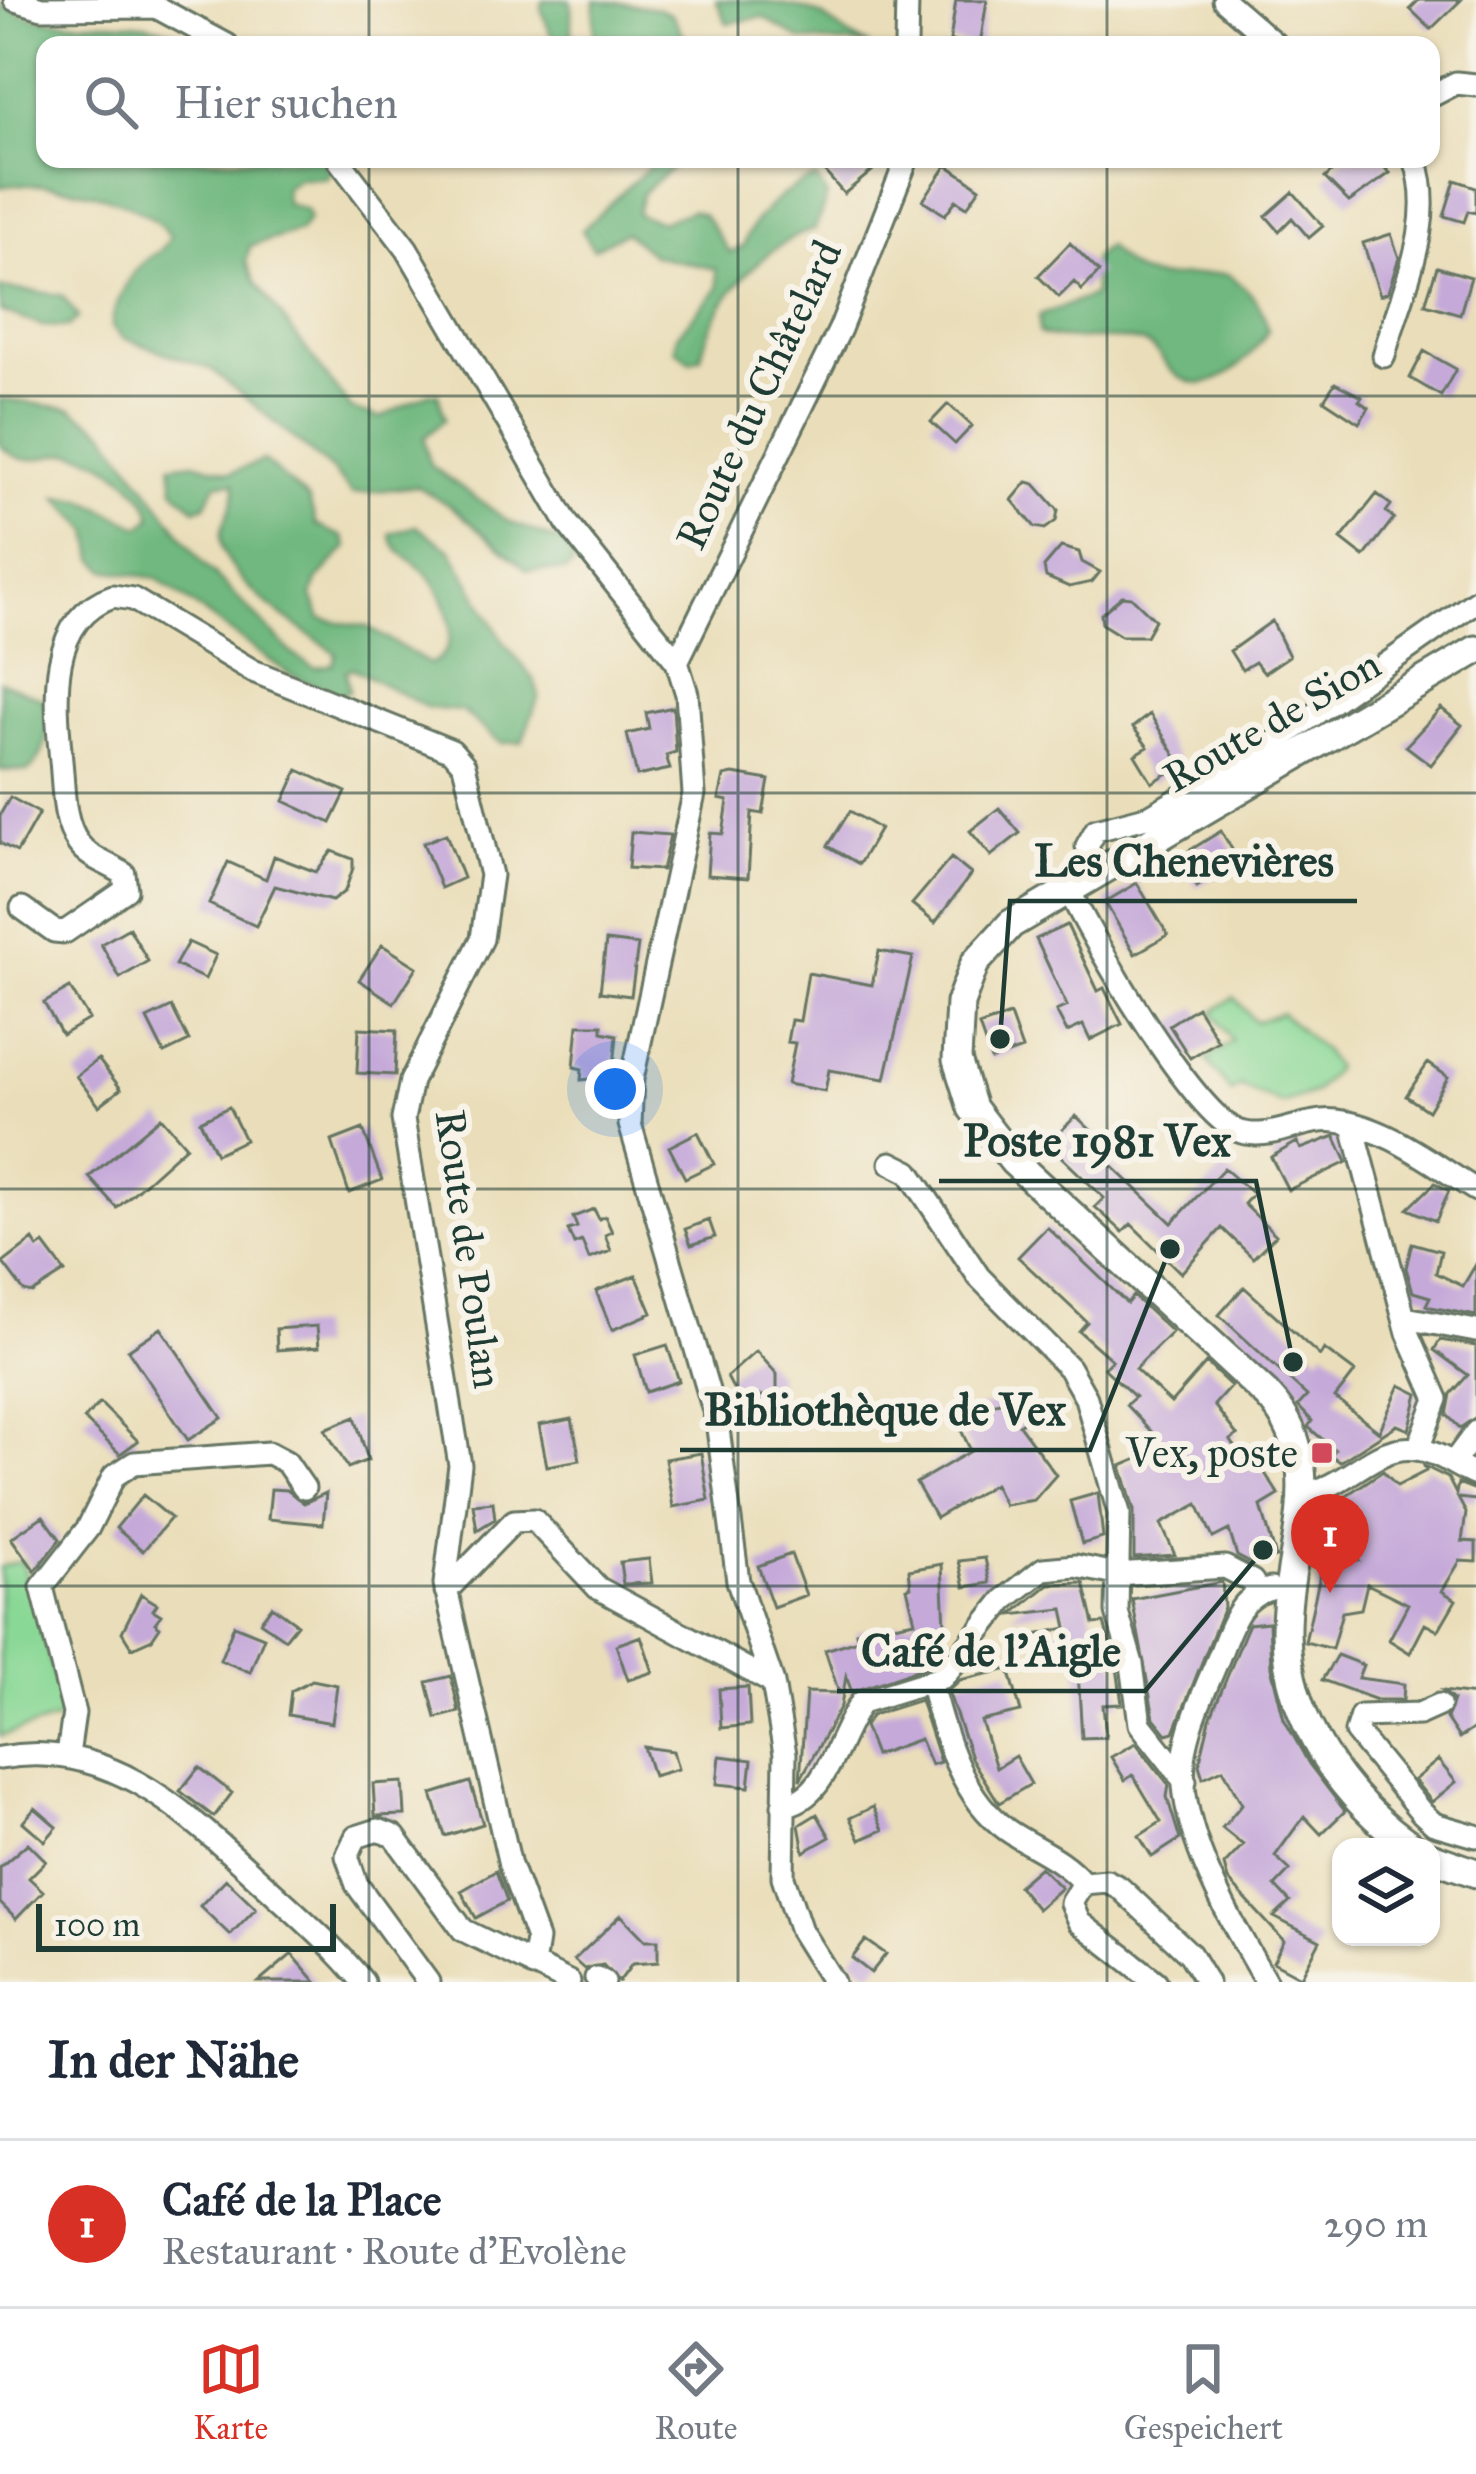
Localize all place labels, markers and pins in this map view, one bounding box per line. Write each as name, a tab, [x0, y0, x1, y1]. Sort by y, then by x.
callout: Les Chenevières	[1010, 820, 1357, 901]
callout: Poste 1981 Vex	[939, 1100, 1256, 1181]
callout: Bibliothèque de Vex	[680, 1369, 1090, 1450]
place label: Vex, poste	[1125, 1427, 1298, 1479]
marker: Vex, poste	[1309, 1440, 1335, 1466]
pin: 1	[1291, 1494, 1369, 1593]
callout: Café de l’Aigle	[837, 1610, 1145, 1691]

